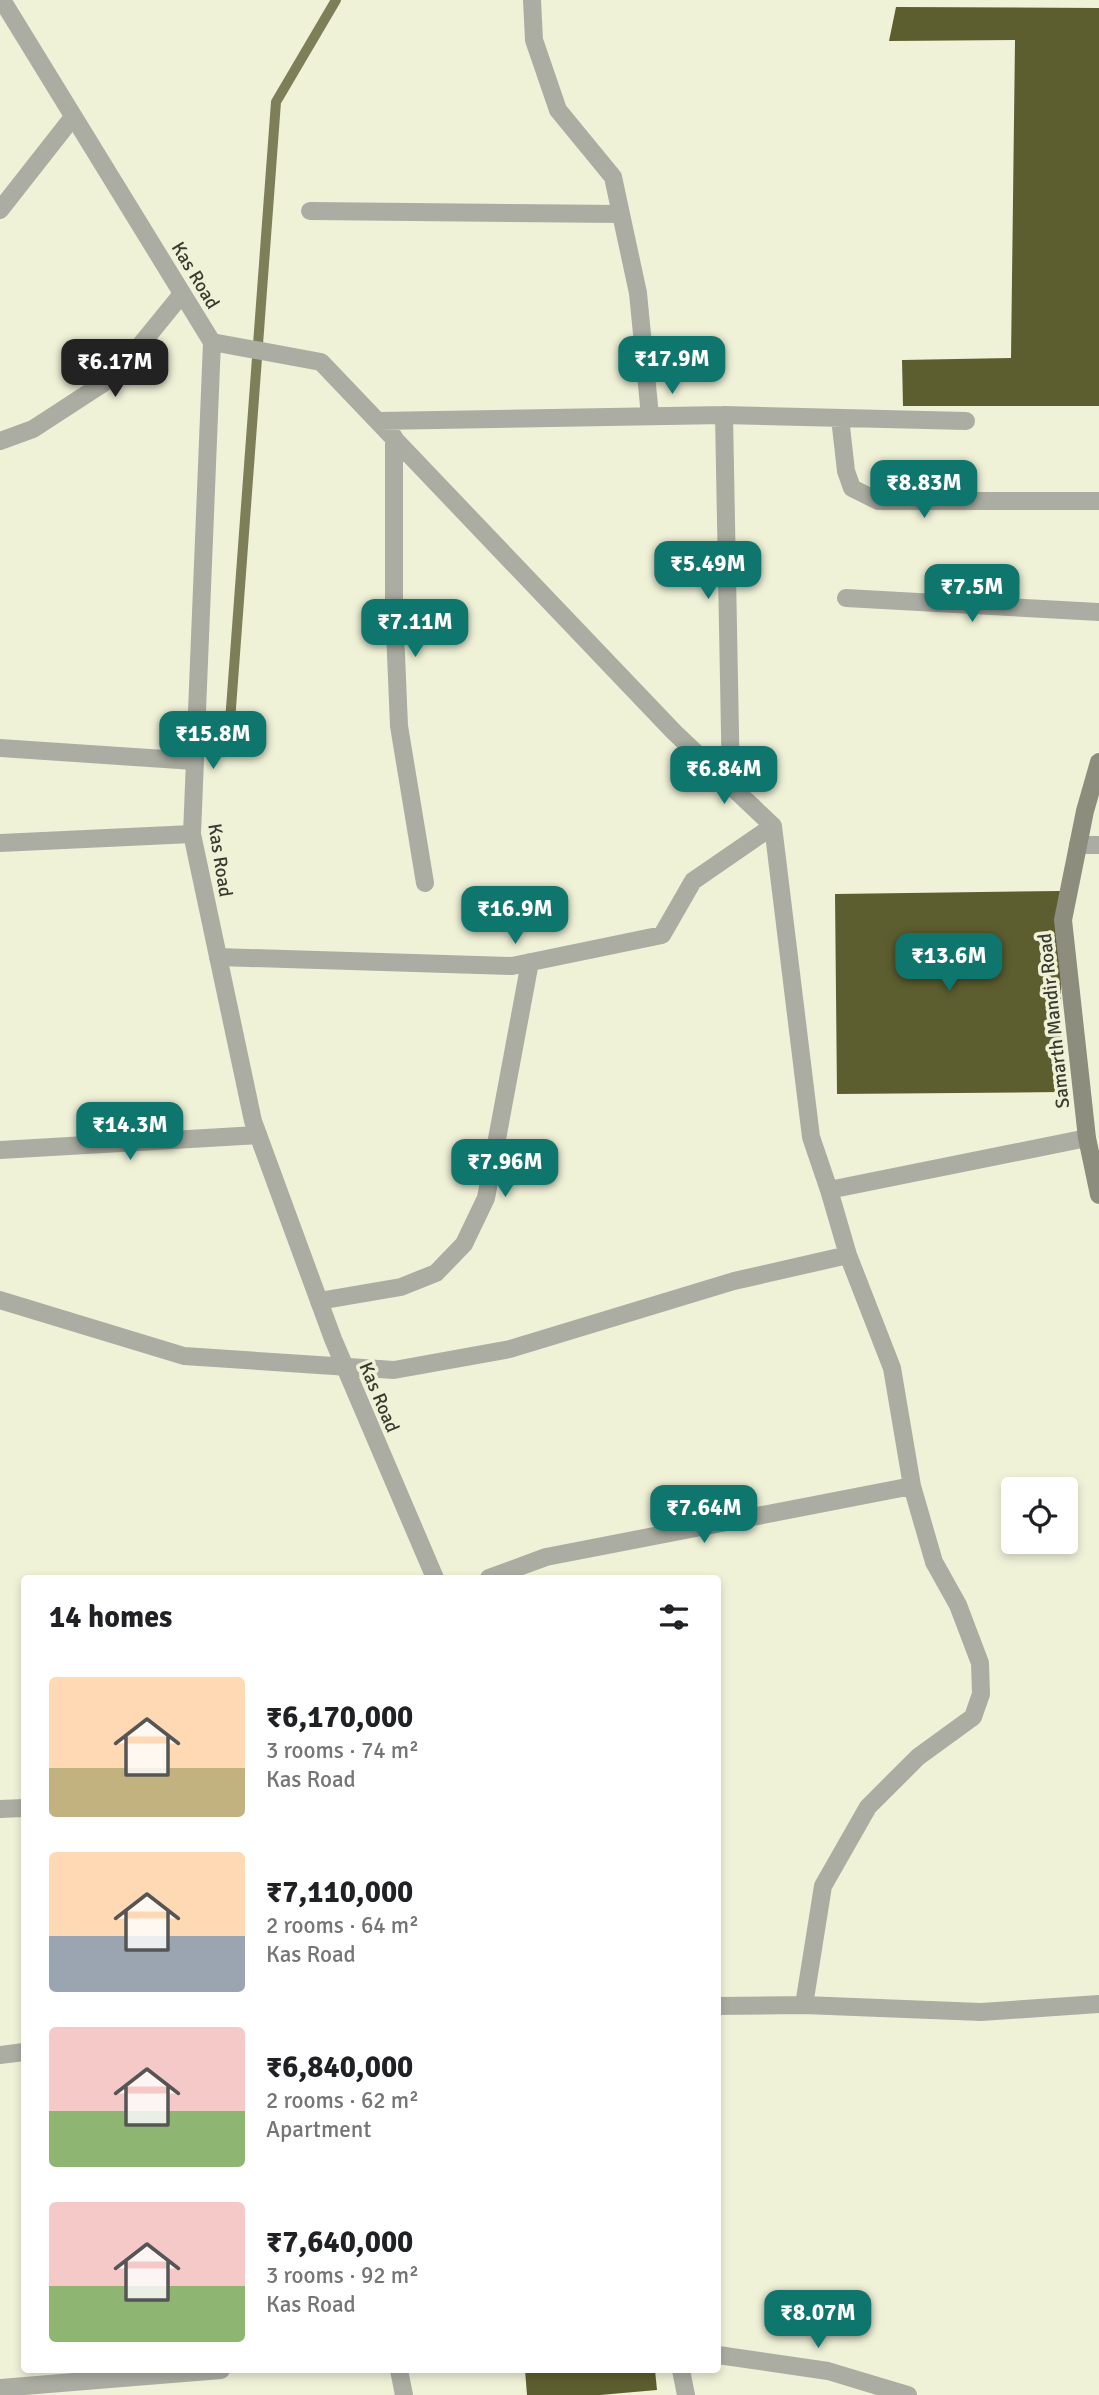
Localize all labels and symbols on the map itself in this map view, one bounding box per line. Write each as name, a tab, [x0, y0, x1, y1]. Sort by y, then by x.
street label: Kas Road	[166, 238, 225, 313]
pin: ₹17.9M	[615, 336, 729, 396]
pin: ₹6.17M	[58, 340, 172, 399]
pin: ₹8.83M	[867, 461, 981, 520]
pin: ₹5.49M	[651, 542, 765, 601]
pin: ₹7.5M	[923, 564, 1021, 624]
pin: ₹7.11M	[358, 600, 472, 659]
pin: ₹15.8M	[156, 712, 270, 771]
pin: ₹6.84M	[667, 746, 781, 806]
street label: Kas Road	[202, 822, 238, 899]
pin: ₹16.9M	[458, 886, 572, 946]
street label: Samarth Mandir Road	[1033, 932, 1075, 1110]
pin: ₹13.6M	[892, 934, 1006, 993]
pin: ₹14.3M	[73, 1102, 187, 1162]
pin: ₹7.96M	[448, 1140, 562, 1199]
street label: Kas Road	[354, 1359, 405, 1436]
pin: ₹7.64M	[647, 1486, 761, 1545]
pin: ₹8.07M	[761, 2290, 875, 2350]

